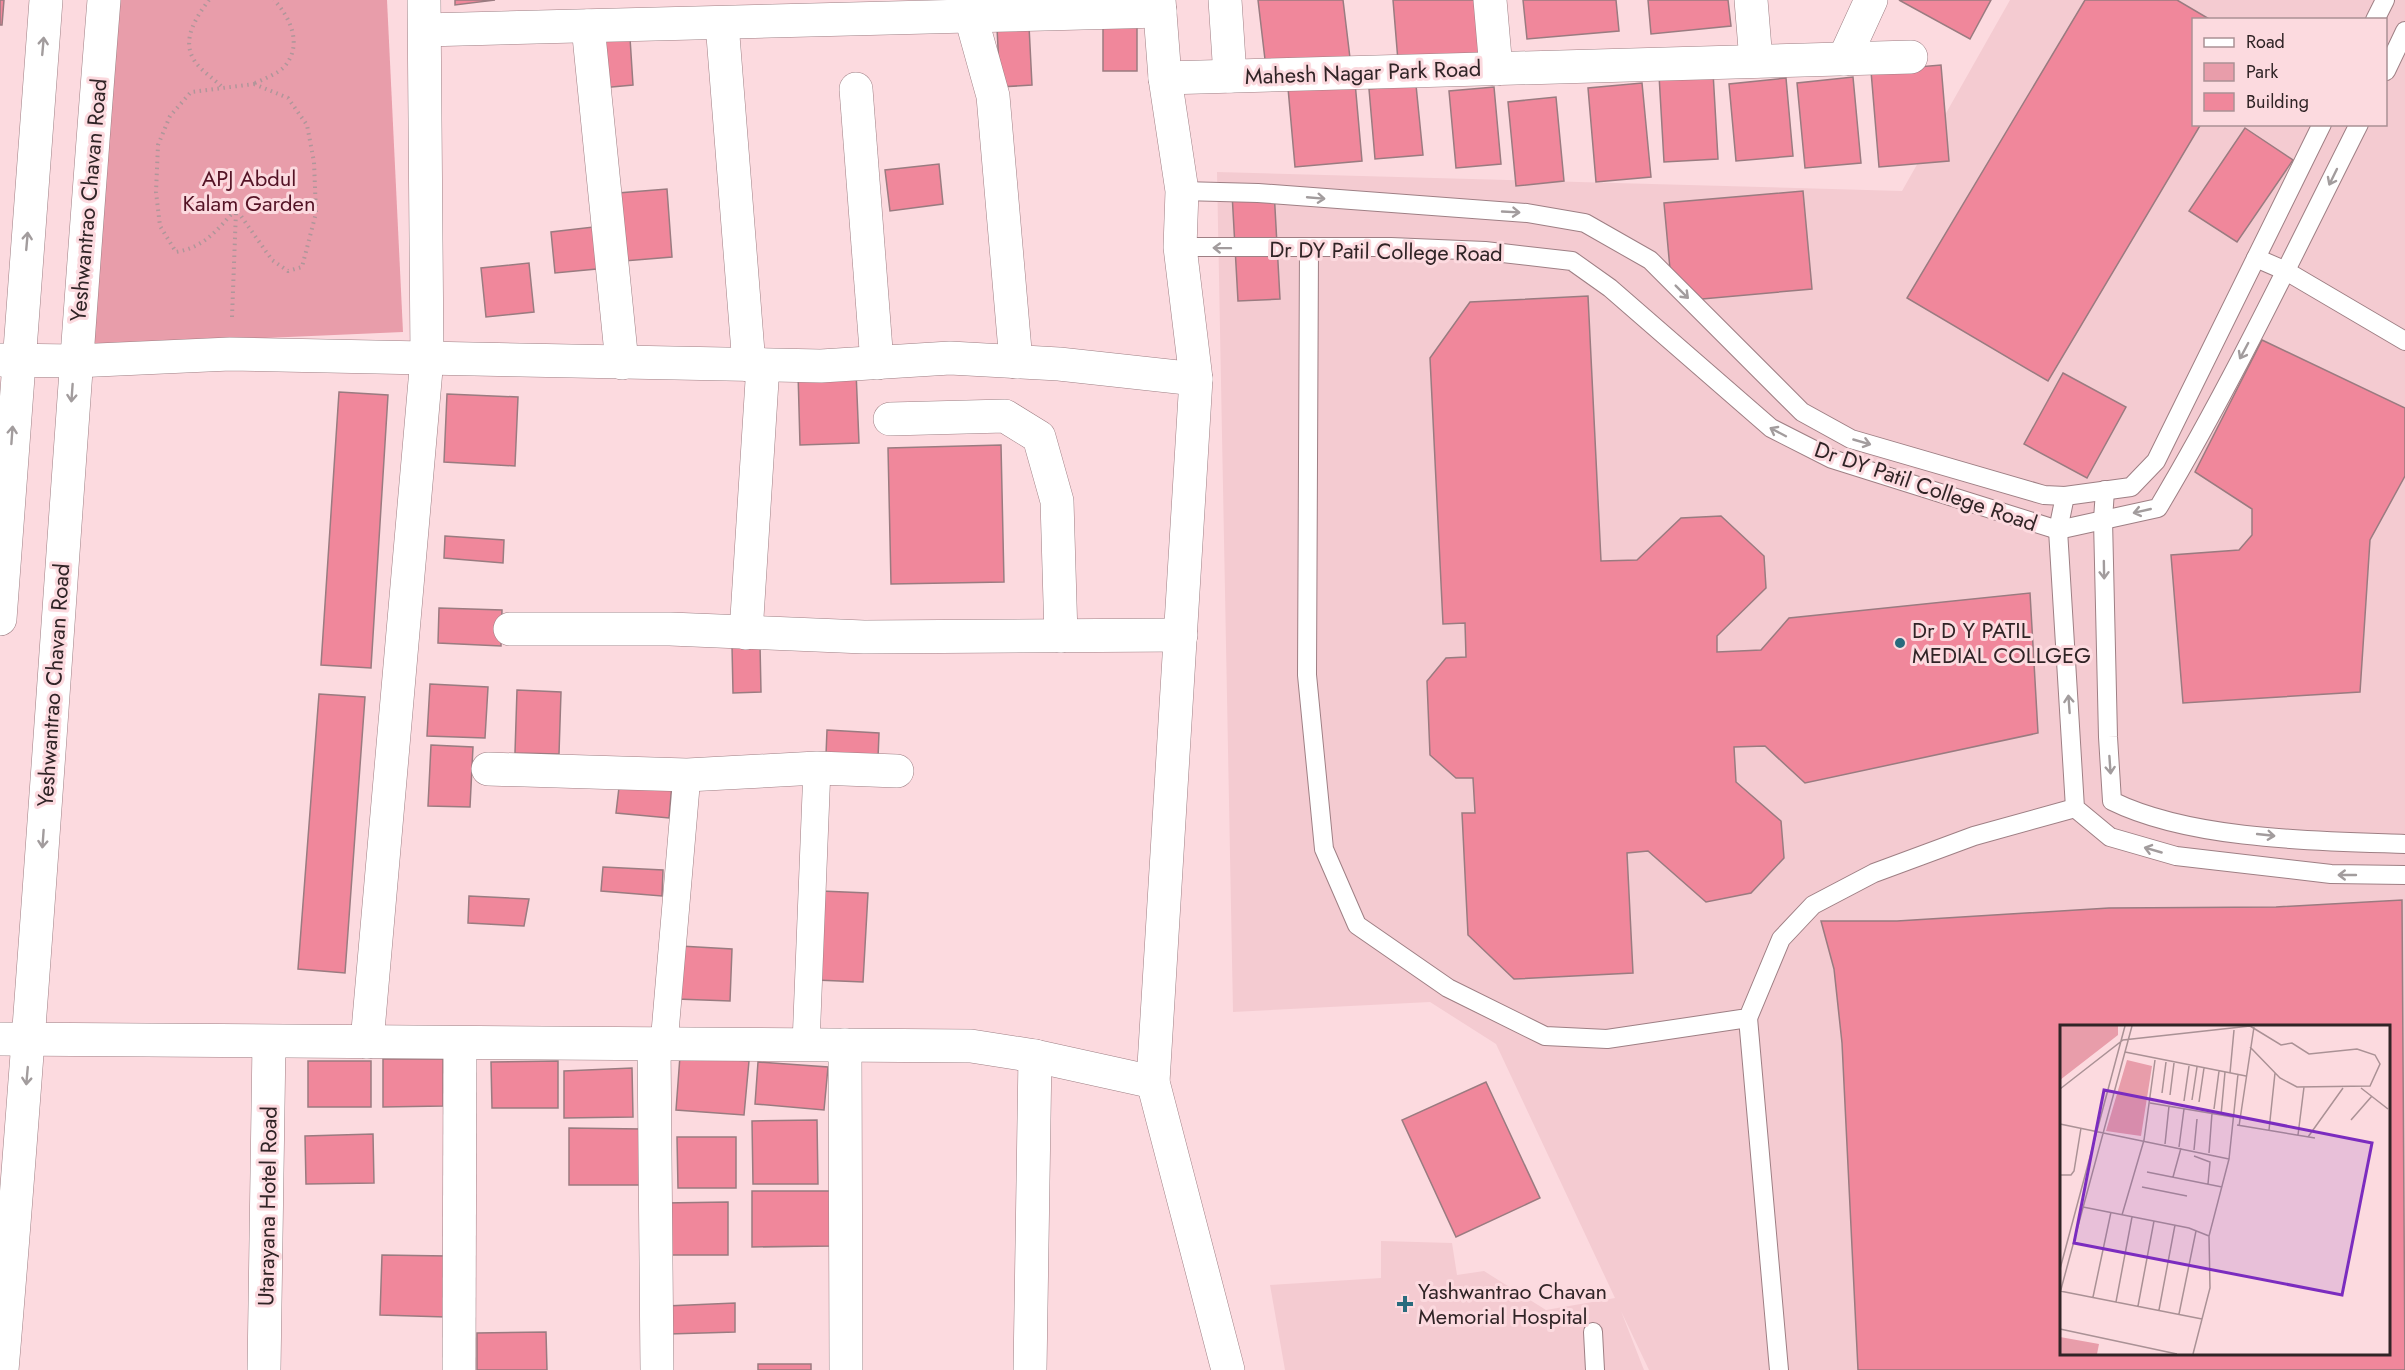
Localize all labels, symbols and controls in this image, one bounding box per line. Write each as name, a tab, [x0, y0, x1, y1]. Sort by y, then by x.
legend	[2192, 18, 2387, 126]
text: Road	[2246, 29, 2285, 55]
one-way arrow	[37, 37, 48, 57]
street label: Mahesh Nagar Park Road	[1244, 52, 1482, 92]
text: Park	[2246, 59, 2278, 85]
street label: Yeshwantrao Chavan Road	[61, 77, 115, 323]
text: Building	[2246, 89, 2309, 115]
park label: APJ Abdul Kalam Garden	[182, 162, 316, 219]
one-way arrow	[2326, 167, 2338, 185]
one-way arrow	[1306, 193, 1326, 204]
one-way arrow	[1500, 207, 1520, 218]
one-way arrow	[22, 231, 33, 251]
street label: Dr DY Patil College Road	[1269, 233, 1503, 269]
one-way arrow	[1212, 242, 1232, 253]
one-way arrow	[1675, 285, 1689, 300]
one-way arrow	[2238, 341, 2249, 359]
one-way arrow	[67, 383, 78, 403]
one-way arrow	[1769, 425, 1787, 437]
one-way arrow	[7, 426, 18, 446]
street label: Dr DY Patil College Road	[1810, 433, 2042, 539]
one-way arrow	[1852, 437, 1871, 448]
one-way arrow	[2133, 506, 2153, 517]
one-way arrow	[2098, 559, 2110, 579]
street label: Yeshwantrao Chavan Road	[29, 562, 77, 808]
place label: Dr D Y PATIL MEDIAL COLLGEG	[1912, 614, 2091, 671]
marker: Dr D Y PATIL MEDIAL COLLGEG	[1893, 636, 1907, 650]
one-way arrow	[2063, 695, 2074, 714]
one-way arrow	[2104, 754, 2115, 774]
one-way arrow	[37, 829, 48, 849]
one-way arrow	[2255, 830, 2275, 841]
one-way arrow	[2144, 843, 2163, 855]
one-way arrow	[2337, 869, 2357, 880]
inset map	[2060, 1025, 2390, 1355]
one-way arrow	[21, 1065, 32, 1085]
street label: Utarayana Hotel Road	[249, 1106, 285, 1306]
place label: Yashwantrao Chavan Memorial Hospital	[1418, 1275, 1607, 1332]
marker: Yashwantrao Chavan Memorial Hospital	[1396, 1295, 1414, 1313]

